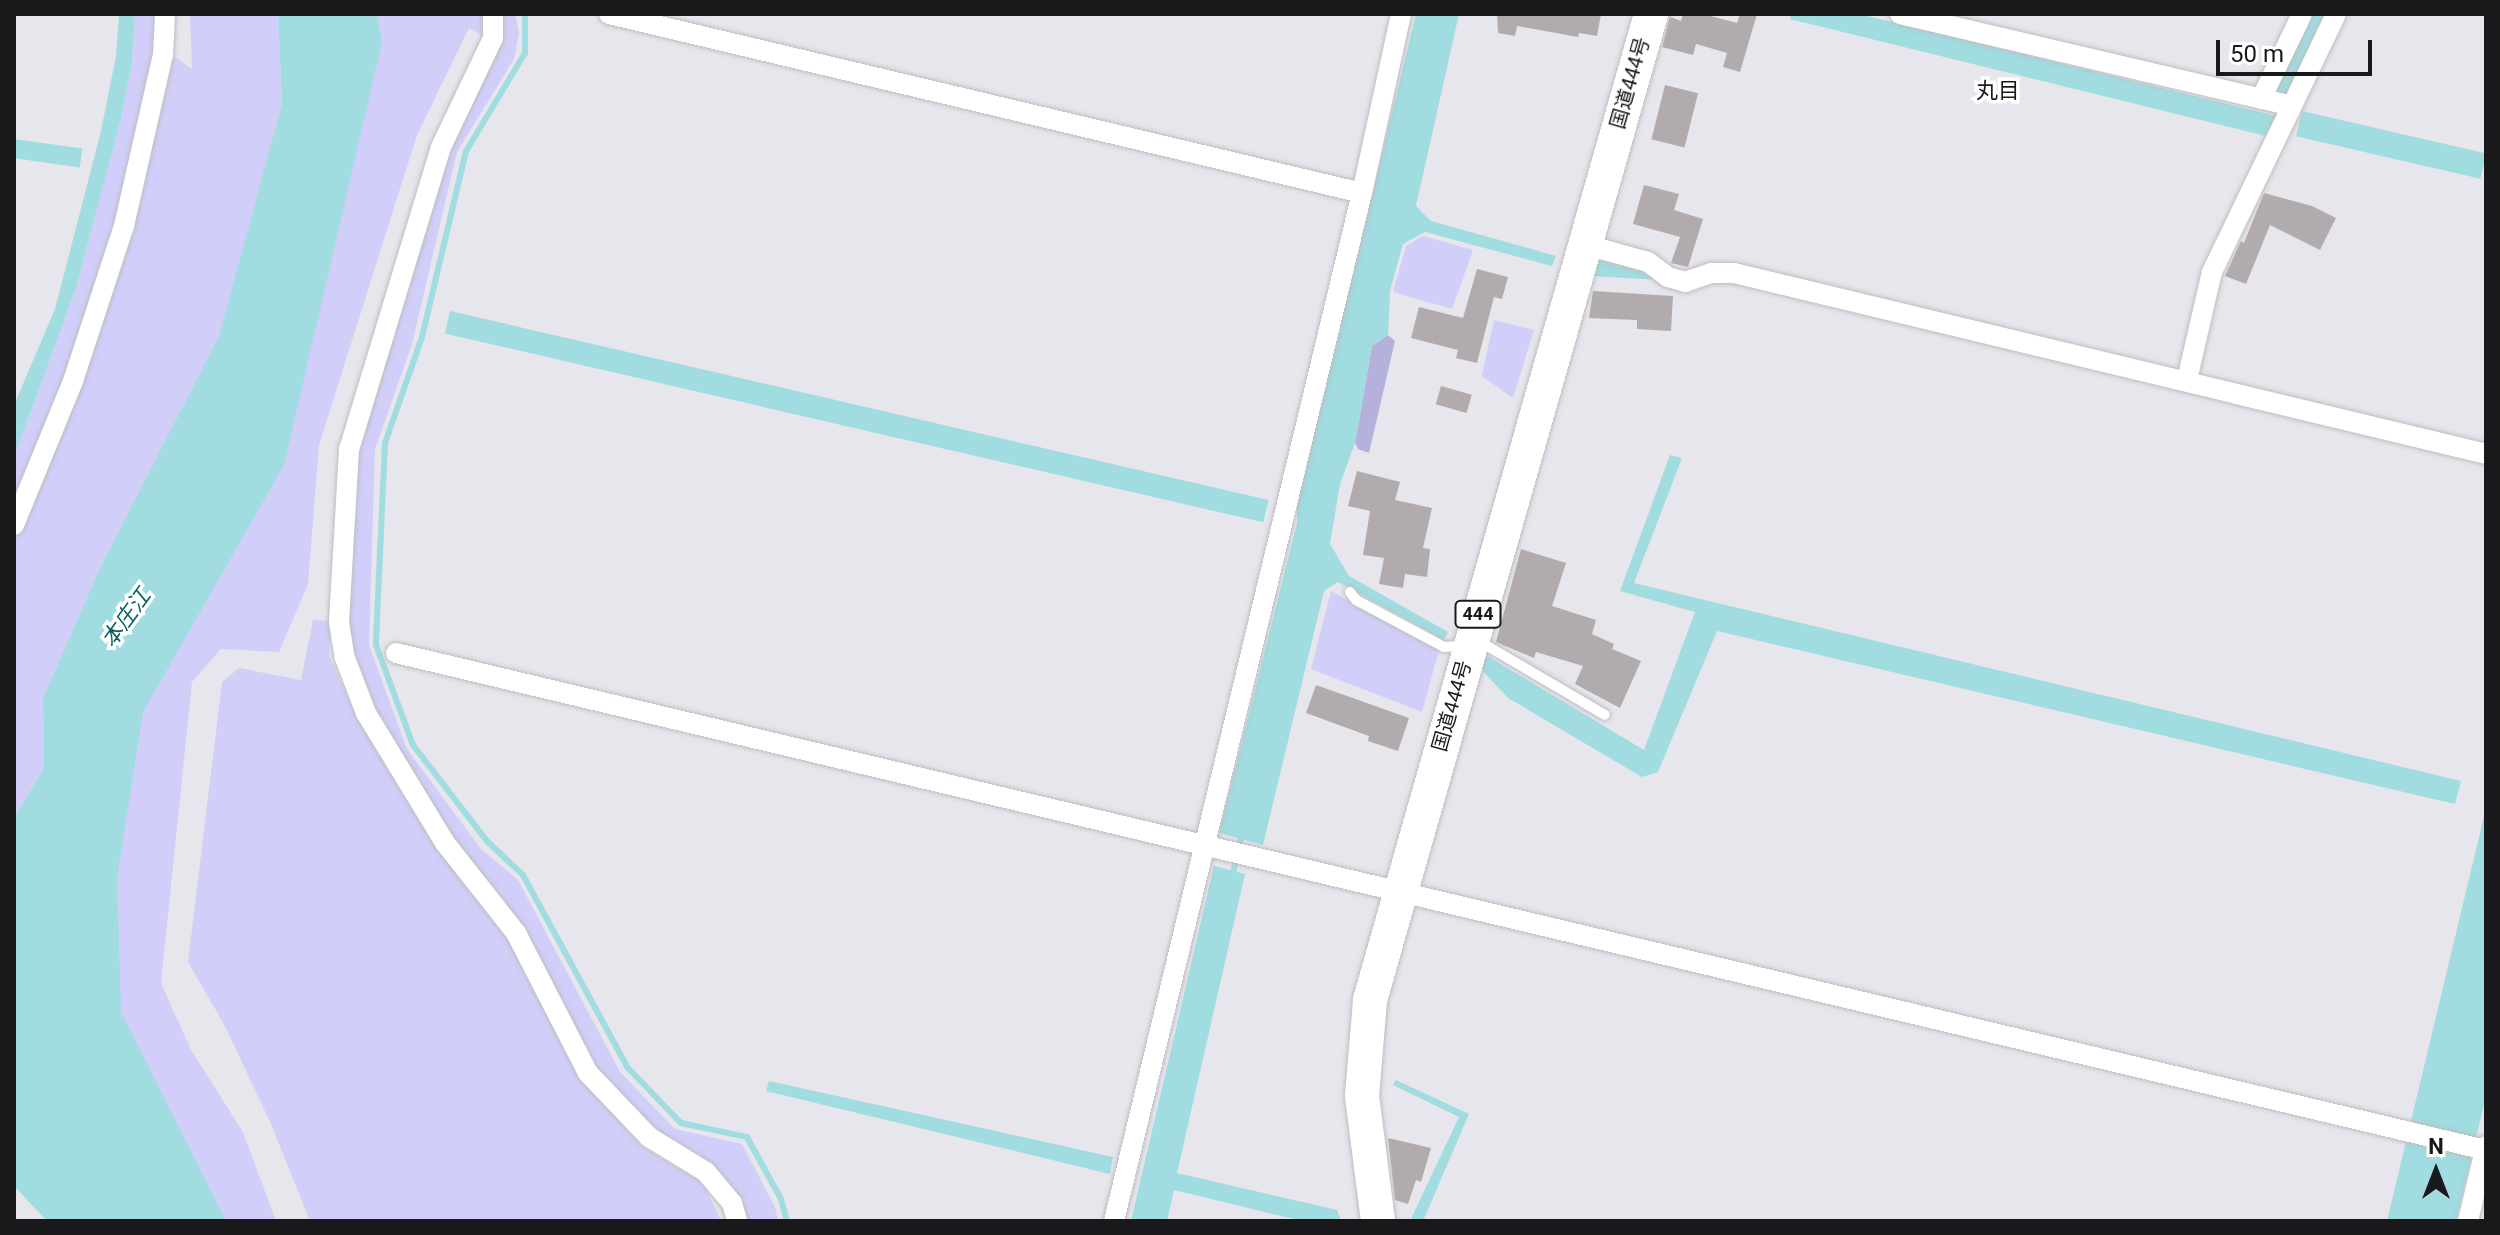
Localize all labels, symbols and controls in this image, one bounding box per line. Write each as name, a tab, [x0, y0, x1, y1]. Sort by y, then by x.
scale bar	[2220, 24, 2376, 74]
street label: 国道444号	[1606, 35, 1654, 131]
text: 50 m	[2230, 40, 2284, 68]
district label: 丸目	[1976, 78, 2020, 104]
water label: 本庄江	[96, 584, 156, 652]
road number: 444	[1454, 600, 1502, 628]
street label: 国道444号	[1428, 658, 1476, 754]
north arrow	[2396, 1131, 2476, 1211]
text: N	[2428, 1134, 2444, 1159]

